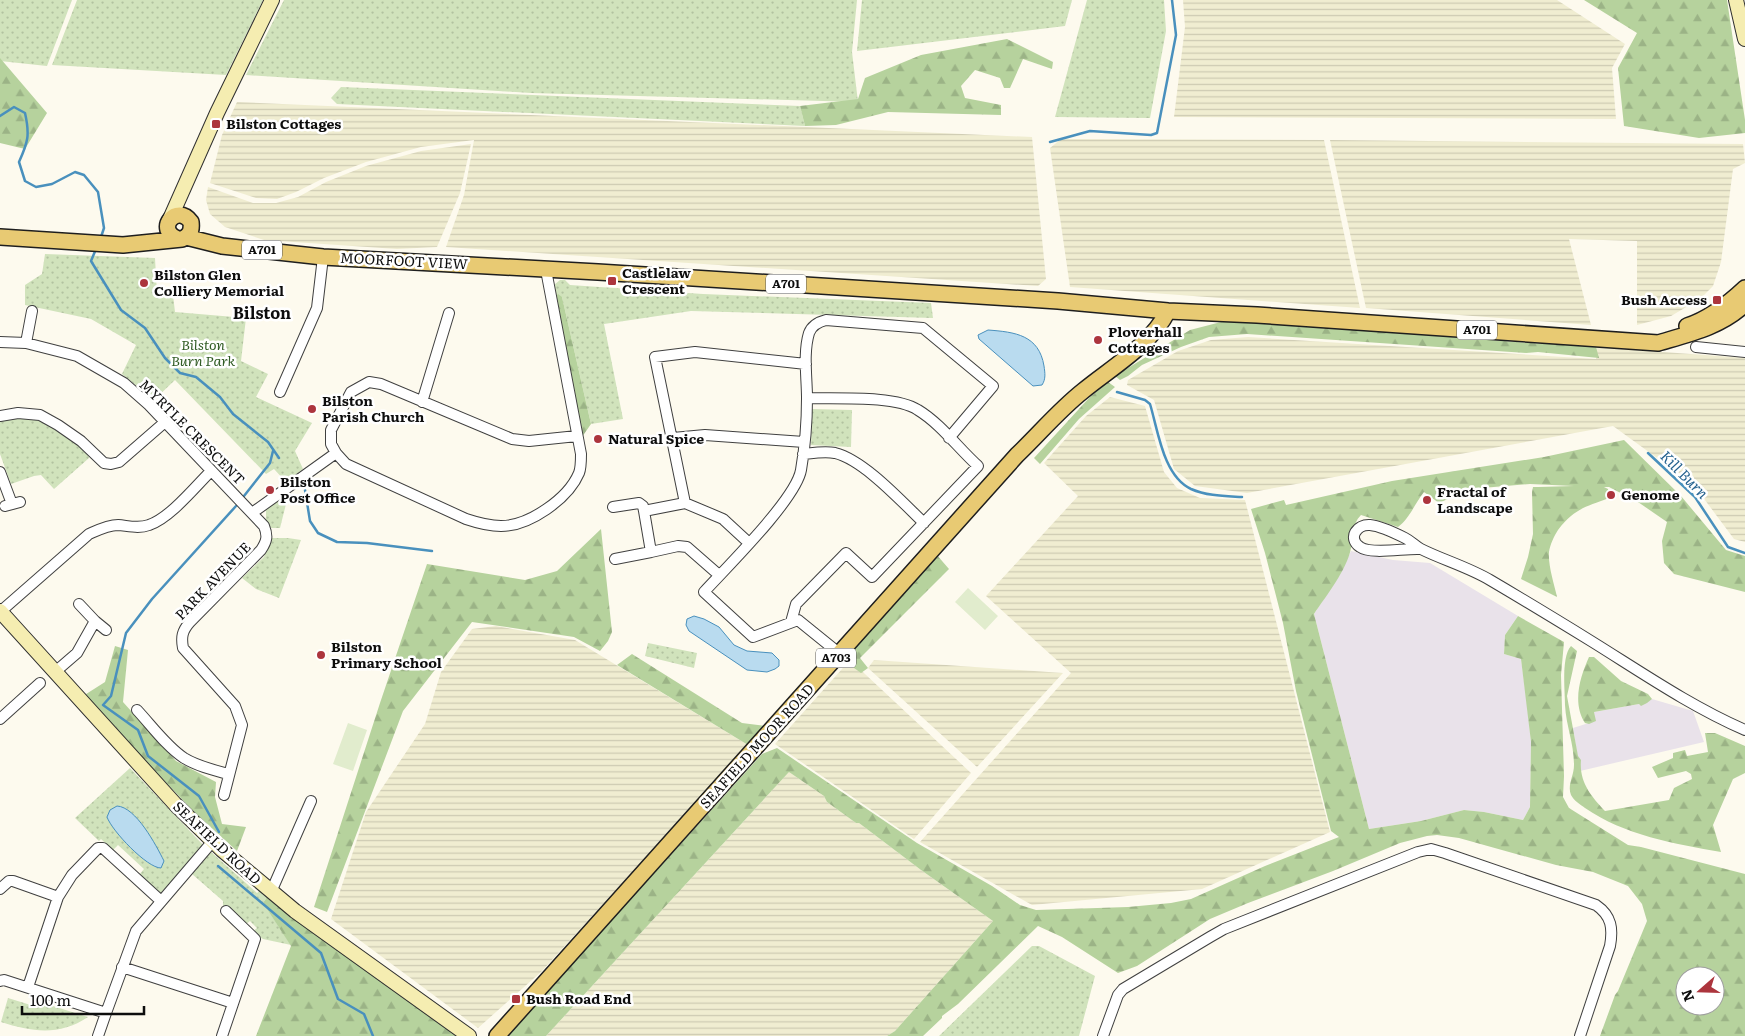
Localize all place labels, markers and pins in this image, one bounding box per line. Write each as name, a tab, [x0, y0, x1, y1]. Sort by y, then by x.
place label: Bilston Cottages	[226, 113, 341, 133]
marker: Bilston Cottages	[210, 118, 222, 130]
place label: Castlelaw Crescent	[622, 262, 691, 298]
place label: Bilston Glen Colliery Memorial	[154, 264, 284, 300]
marker: Castlelaw Crescent	[606, 275, 618, 287]
marker: Bilston Glen Colliery Memorial	[138, 277, 150, 289]
place label: Bush Access	[1621, 289, 1707, 309]
marker: Bush Access	[1711, 294, 1723, 306]
place label: Ploverhall Cottages	[1108, 321, 1182, 357]
marker: Ploverhall Cottages	[1092, 334, 1104, 346]
place label: Bilston Parish Church	[322, 390, 425, 426]
marker: Bilston Parish Church	[306, 403, 318, 415]
place label: Natural Spice	[608, 428, 704, 448]
marker: Natural Spice	[592, 433, 604, 445]
place label: Bilston Post Office	[280, 471, 355, 507]
place label: Fractal of Landscape	[1437, 481, 1513, 517]
marker: Bilston Post Office	[264, 484, 276, 496]
place label: Genome	[1621, 484, 1680, 504]
marker: Genome	[1605, 489, 1617, 501]
marker: Fractal of Landscape	[1421, 494, 1433, 506]
place label: Bilston Primary School	[331, 636, 442, 672]
marker: Bilston Primary School	[315, 649, 327, 661]
place label: Bush Road End	[526, 988, 632, 1008]
marker: Bush Road End	[510, 993, 522, 1005]

